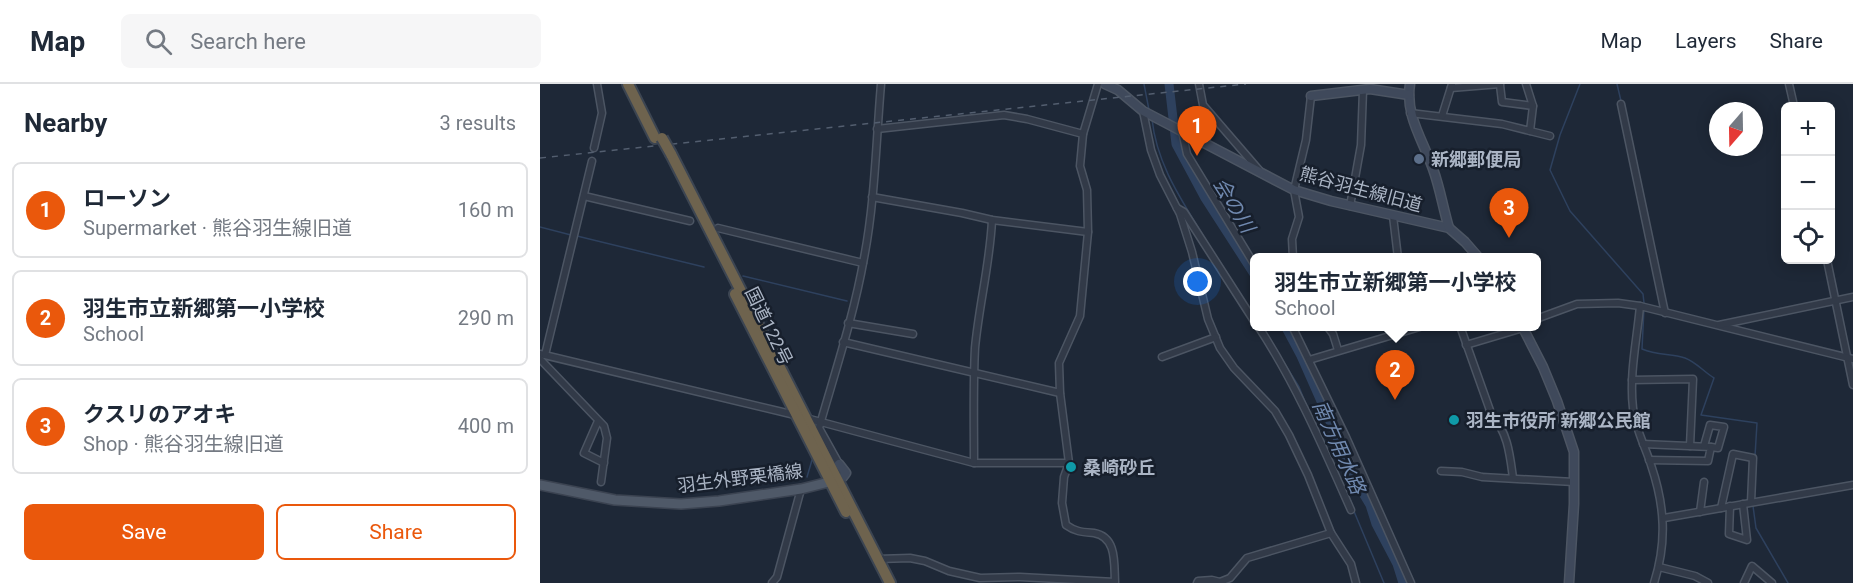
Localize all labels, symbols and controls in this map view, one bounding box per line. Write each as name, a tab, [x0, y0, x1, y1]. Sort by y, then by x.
search box	[121, 14, 541, 68]
text: Map	[30, 25, 85, 58]
icon: search	[142, 25, 175, 58]
text: Search here	[190, 29, 306, 54]
text: Map	[1600, 29, 1642, 53]
text: Layers	[1675, 29, 1736, 53]
text: Share	[1769, 29, 1823, 53]
north arrow	[1709, 102, 1763, 156]
map controls	[1781, 102, 1835, 264]
button: +	[1781, 102, 1835, 156]
pin: 1	[1178, 106, 1216, 156]
text: Nearby	[24, 108, 107, 138]
text: 3 results	[440, 111, 516, 135]
place label: 新郷郵便局	[1431, 149, 1521, 170]
marker: 新郷郵便局	[1412, 152, 1426, 166]
button: −	[1781, 156, 1835, 210]
street label: 熊谷羽生線旧道	[1297, 163, 1425, 215]
water label: 会の川	[1208, 173, 1261, 239]
text: ローソン	[83, 186, 171, 211]
pin: 3	[1490, 188, 1528, 238]
text: 1	[40, 198, 51, 222]
text: 160 m	[458, 198, 514, 222]
button: locate	[1781, 210, 1835, 264]
text: Supermarket · 熊谷羽生線旧道	[83, 216, 352, 240]
popup	[1250, 253, 1541, 331]
your location	[1183, 267, 1212, 296]
text: 羽生市立新郷第一小学校	[1274, 270, 1517, 295]
street label: 国道122号	[741, 283, 797, 369]
text: 羽生市立新郷第一小学校	[83, 296, 325, 321]
text: School	[1274, 296, 1336, 320]
text: 2	[40, 306, 51, 330]
text: 290 m	[458, 306, 514, 330]
text: School	[83, 322, 144, 346]
pin: 2	[1376, 350, 1414, 400]
water label: 南方用水路	[1308, 396, 1371, 499]
text: クスリのアオキ	[83, 402, 236, 427]
place label: 羽生市役所 新郷公民館	[1466, 410, 1650, 431]
marker: 羽生市役所 新郷公民館	[1447, 413, 1461, 427]
text: 3	[40, 414, 51, 438]
text: 400 m	[458, 414, 514, 438]
text: Shop · 熊谷羽生線旧道	[83, 432, 284, 456]
place label: 桑崎砂丘	[1083, 457, 1155, 478]
street label: 羽生外野栗橋線	[676, 460, 804, 496]
marker: 桑崎砂丘	[1064, 460, 1078, 474]
button: Save	[24, 504, 264, 560]
button: Share	[276, 504, 516, 560]

